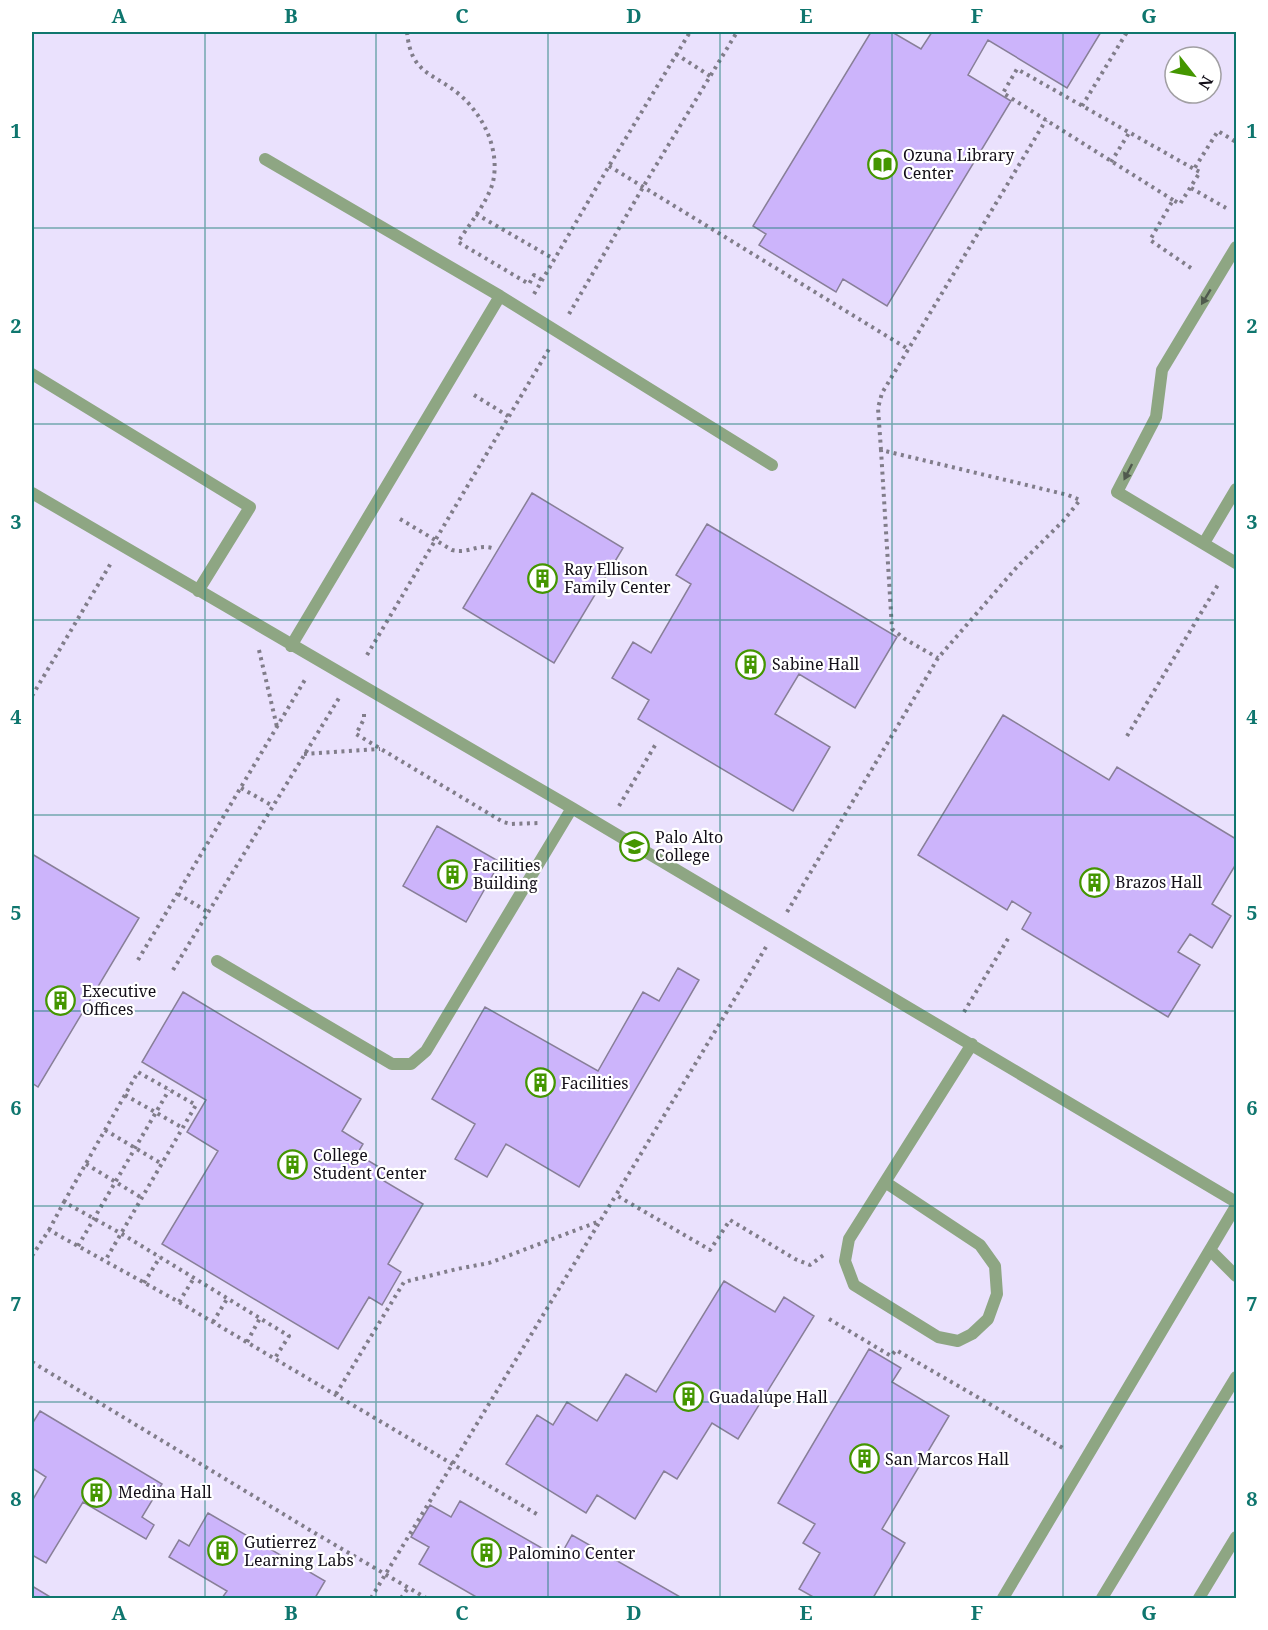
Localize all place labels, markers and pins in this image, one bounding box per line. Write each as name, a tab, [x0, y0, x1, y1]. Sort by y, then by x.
place label: Ozuna Library Center	[903, 144, 1015, 184]
library icon: Ozuna Library Center	[866, 148, 898, 180]
place label: Ray Ellison Family Center	[564, 558, 671, 598]
building icon: Ray Ellison Family Center	[527, 562, 559, 594]
building icon: Sabine Hall	[735, 648, 767, 680]
place label: Sabine Hall	[772, 653, 859, 675]
place label: Palo Alto College	[655, 826, 723, 866]
school or university icon: Palo Alto College	[618, 830, 650, 862]
place label: Facilities Building	[473, 854, 540, 894]
building icon: Facilities Building	[436, 858, 468, 890]
building icon: Brazos Hall	[1078, 866, 1110, 898]
place label: Brazos Hall	[1115, 871, 1202, 893]
place label: Executive Offices	[82, 980, 156, 1020]
building icon: Executive Offices	[45, 984, 77, 1016]
building icon: Facilities	[524, 1067, 556, 1099]
place label: Facilities	[561, 1072, 628, 1094]
place label: College Student Center	[313, 1144, 427, 1184]
building icon: College Student Center	[276, 1148, 308, 1180]
building icon: Guadalupe Hall	[672, 1381, 704, 1413]
place label: Guadalupe Hall	[709, 1386, 828, 1408]
building icon: San Marcos Hall	[848, 1443, 880, 1475]
place label: San Marcos Hall	[885, 1448, 1009, 1470]
building icon: Medina Hall	[81, 1476, 113, 1508]
place label: Medina Hall	[118, 1481, 212, 1503]
place label: Gutierrez Learning Labs	[244, 1531, 354, 1571]
building icon: Gutierrez Learning Labs	[207, 1535, 239, 1567]
building icon: Palomino Center	[471, 1537, 503, 1569]
place label: Palomino Center	[508, 1542, 636, 1564]

